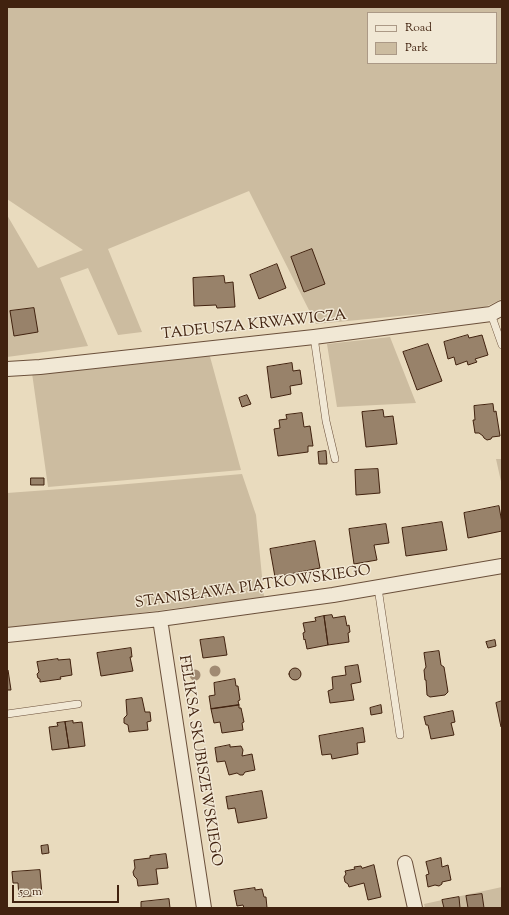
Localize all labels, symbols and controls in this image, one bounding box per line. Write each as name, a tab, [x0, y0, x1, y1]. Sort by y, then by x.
legend	[367, 12, 497, 64]
text: Road	[405, 19, 432, 37]
text: Park	[405, 39, 428, 57]
street label: TADEUSZA KRWAWICZA	[161, 307, 347, 345]
street label: STANISŁAWA PIĄTKOWSKIEGO	[134, 563, 372, 613]
street label: FELIKSA SKUBISZEWSKIEGO	[173, 654, 225, 868]
scale bar	[14, 877, 121, 903]
text: 50 m	[19, 883, 42, 901]

